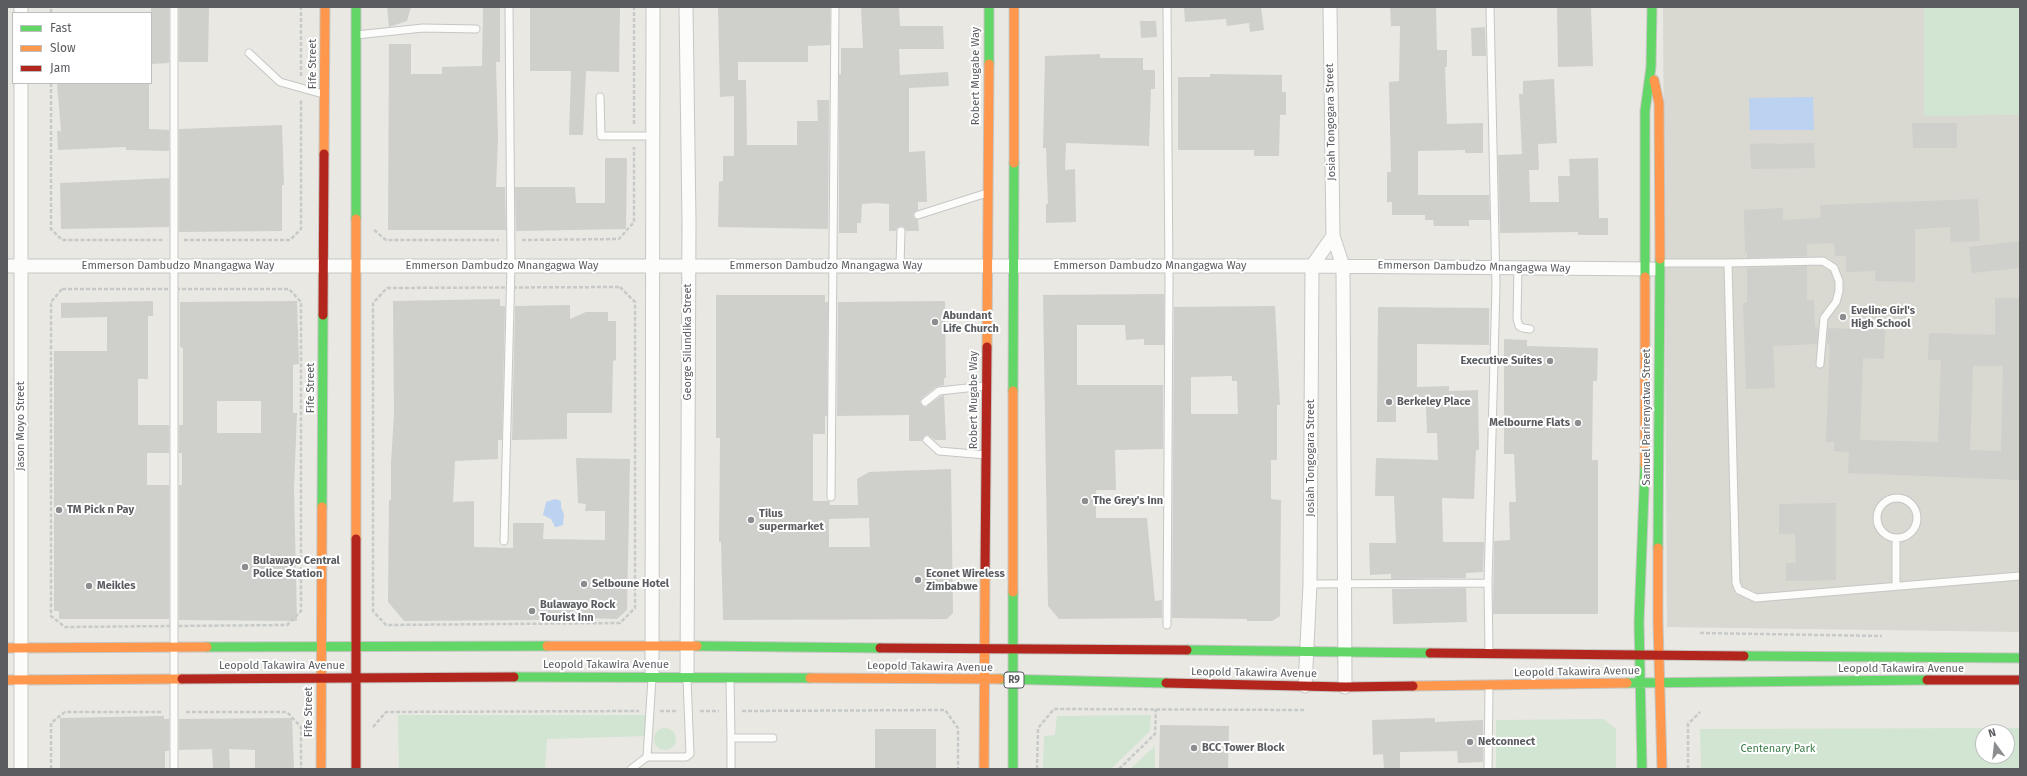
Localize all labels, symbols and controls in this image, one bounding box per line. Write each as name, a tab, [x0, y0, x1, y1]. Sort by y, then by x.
legend	[12, 12, 152, 84]
text: Fast	[50, 21, 72, 35]
street label: Robert Mugabe Way	[969, 27, 983, 125]
street label: Fife Street	[306, 39, 320, 89]
text: Slow	[50, 41, 76, 55]
text: Jam	[50, 61, 70, 75]
street label: Josiah Tongogara Street	[1323, 63, 1339, 181]
street label: Emmerson Dambudzo Mnangagwa Way	[82, 259, 274, 273]
street label: Emmerson Dambudzo Mnangagwa Way	[406, 259, 598, 273]
street label: Emmerson Dambudzo Mnangagwa Way	[730, 259, 922, 273]
street label: Emmerson Dambudzo Mnangagwa Way	[1054, 259, 1246, 273]
street label: Emmerson Dambudzo Mnangagwa Way	[1378, 259, 1570, 275]
street label: George Silundika Street	[681, 284, 695, 400]
place label: Eveline Girl's High School	[1851, 304, 1915, 330]
place label: Abundant Life Church	[943, 309, 999, 335]
marker: Eveline Girl's High School	[1838, 312, 1848, 322]
marker: Abundant Life Church	[930, 317, 940, 327]
street label: Samuel Parirenyatwa Street	[1640, 348, 1654, 486]
street label: Robert Mugabe Way	[967, 351, 981, 449]
place label: Executive Suites	[1461, 354, 1542, 368]
marker: Executive Suites	[1545, 356, 1555, 366]
street label: Fife Street	[304, 363, 318, 413]
street label: Jason Moyo Street	[14, 381, 28, 471]
place label: Berkeley Place	[1397, 395, 1471, 409]
marker: Berkeley Place	[1384, 397, 1394, 407]
street label: Josiah Tongogara Street	[1304, 399, 1318, 517]
place label: Melbourne Flats	[1489, 416, 1570, 430]
marker: Melbourne Flats	[1573, 418, 1583, 428]
place label: The Grey's Inn	[1093, 494, 1163, 508]
marker: The Grey's Inn	[1080, 496, 1090, 506]
place label: TM Pick n Pay	[67, 503, 134, 517]
marker: TM Pick n Pay	[54, 505, 64, 515]
place label: Tilus supermarket	[759, 507, 824, 533]
marker: Tilus supermarket	[746, 515, 756, 525]
place label: Bulawayo Central Police Station	[253, 554, 340, 580]
marker: Bulawayo Central Police Station	[240, 562, 250, 572]
place label: Econet Wireless Zimbabwe	[926, 567, 1005, 593]
marker: Econet Wireless Zimbabwe	[913, 575, 923, 585]
place label: Selboune Hotel	[592, 577, 669, 591]
place label: Meikles	[97, 579, 135, 593]
marker: Selboune Hotel	[579, 579, 589, 589]
marker: Meikles	[84, 581, 94, 591]
place label: Bulawayo Rock Tourist Inn	[540, 598, 615, 624]
marker: Bulawayo Rock Tourist Inn	[527, 606, 537, 616]
street label: Leopold Takawira Avenue	[543, 658, 669, 672]
street label: Leopold Takawira Avenue	[219, 659, 345, 673]
street label: Leopold Takawira Avenue	[867, 659, 993, 675]
street label: Leopold Takawira Avenue	[1838, 662, 1964, 676]
street label: Leopold Takawira Avenue	[1514, 664, 1640, 680]
street label: Leopold Takawira Avenue	[1191, 665, 1317, 681]
road number: R9	[1004, 672, 1024, 688]
street label: Fife Street	[302, 687, 316, 737]
north arrow	[1975, 724, 2015, 764]
text: N	[1987, 726, 1997, 740]
place label: Netconnect	[1478, 735, 1535, 749]
marker: Netconnect	[1465, 737, 1475, 747]
place label: BCC Tower Block	[1202, 741, 1285, 755]
park label: Centenary Park	[1741, 742, 1815, 756]
marker: BCC Tower Block	[1189, 743, 1199, 753]

